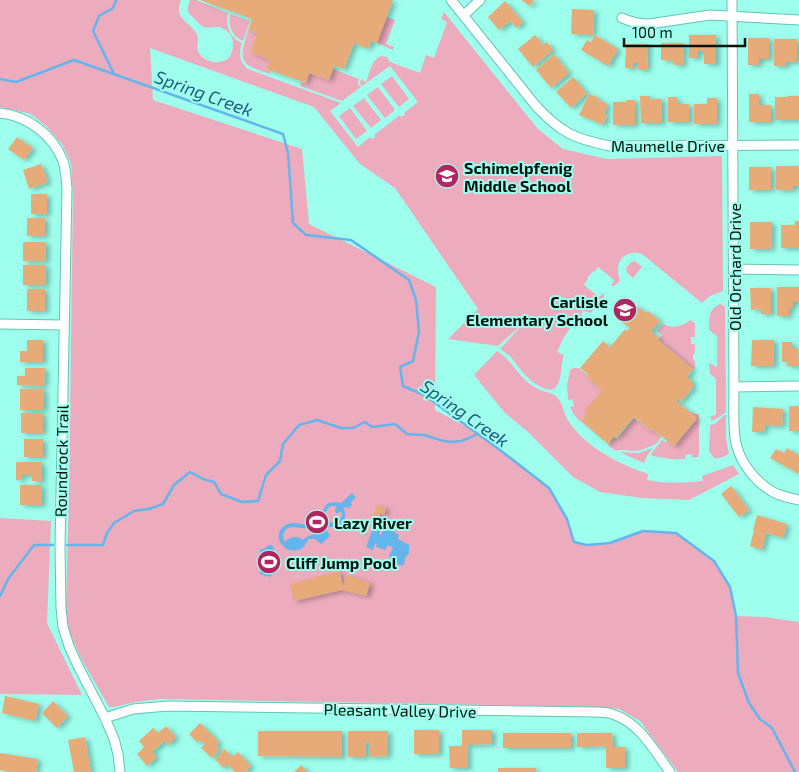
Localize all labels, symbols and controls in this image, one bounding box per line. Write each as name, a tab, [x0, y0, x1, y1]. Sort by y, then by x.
scale bar	[624, 15, 745, 47]
text: 100 m	[632, 23, 673, 41]
water label: Spring Creek	[152, 65, 256, 121]
street label: Maumelle Drive	[611, 136, 725, 155]
place label: Schimelpfenig Middle School	[464, 158, 573, 195]
school or university icon: Schimelpfenig Middle School	[434, 163, 460, 189]
street label: Old Orchard Drive	[725, 203, 744, 331]
place label: Carlisle Elementary School	[466, 292, 609, 330]
school or university icon: Carlisle Elementary School	[612, 297, 638, 323]
water label: Spring Creek	[417, 375, 513, 451]
street label: Roundrock Trail	[51, 404, 71, 517]
sports icon: Lazy River	[304, 509, 330, 535]
place label: Lazy River	[334, 513, 412, 533]
sports icon: Cliff Jump Pool	[256, 549, 282, 575]
place label: Cliff Jump Pool	[286, 553, 398, 572]
street label: Pleasant Valley Drive	[323, 699, 477, 721]

